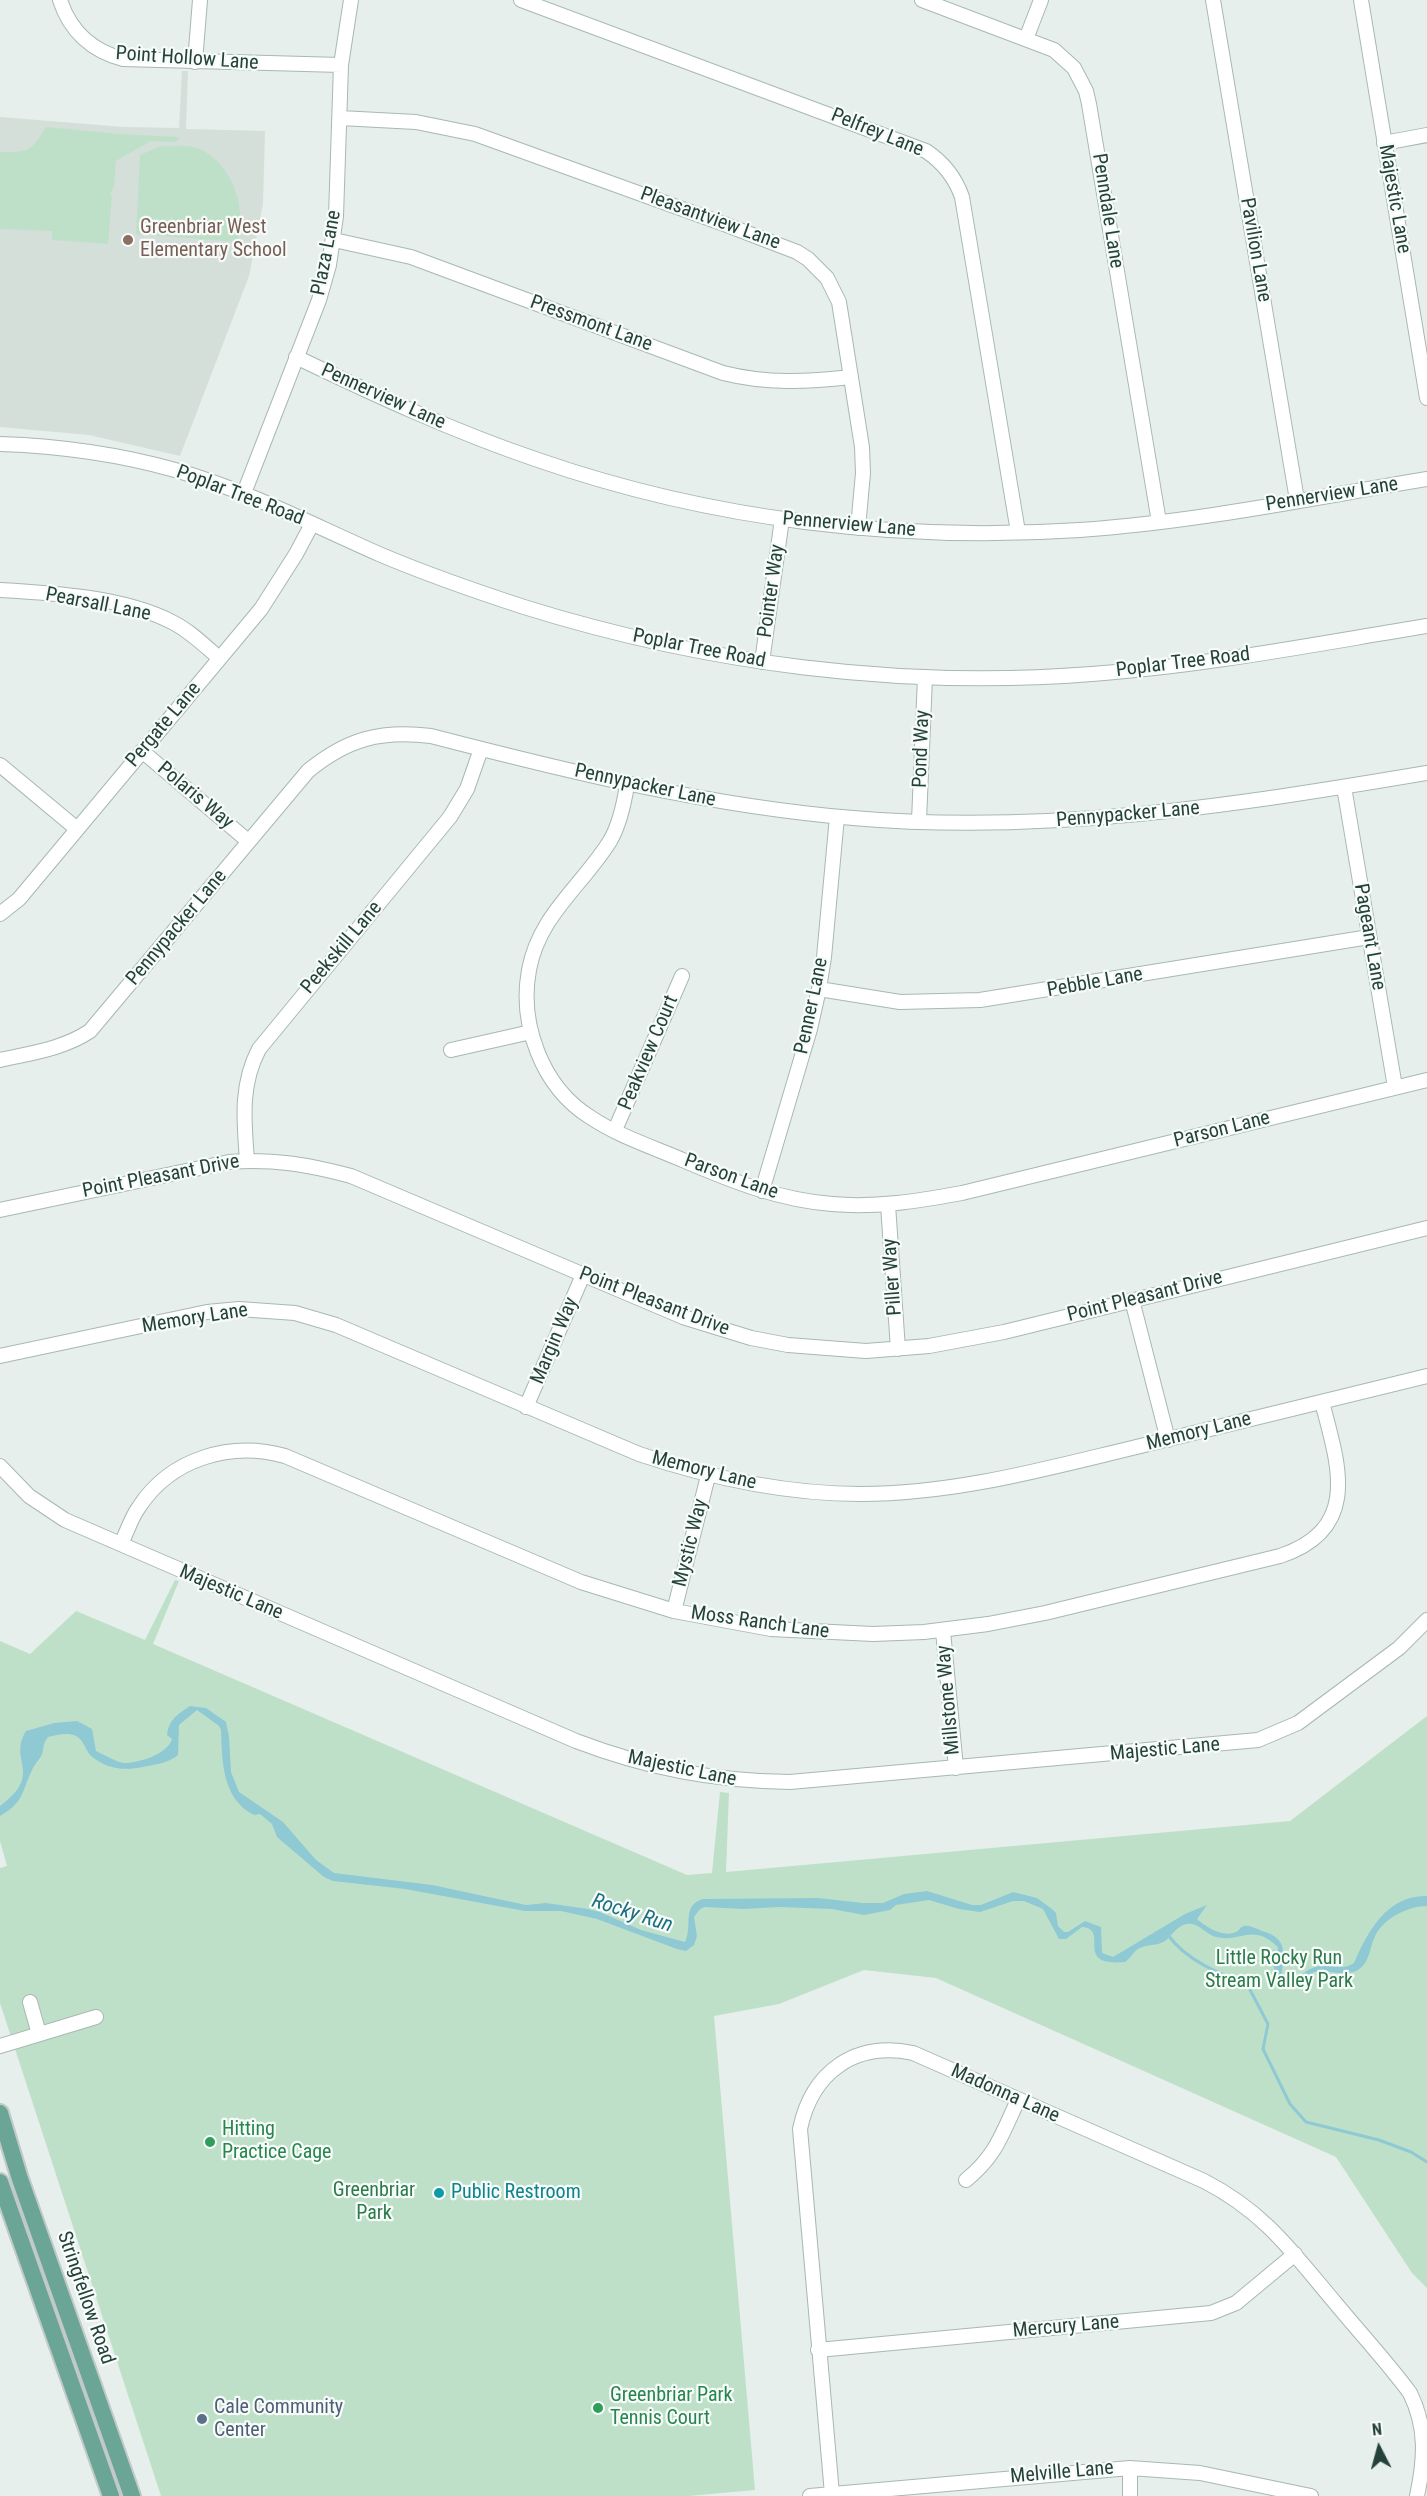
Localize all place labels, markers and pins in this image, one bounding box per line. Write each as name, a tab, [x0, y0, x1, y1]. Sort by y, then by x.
place label: Greenbriar West Elementary School	[140, 216, 287, 263]
marker: Greenbriar West Elementary School	[121, 233, 135, 247]
place label: Hitting Practice Cage	[222, 2118, 331, 2165]
marker: Hitting Practice Cage	[203, 2135, 217, 2149]
place label: Public Restroom	[451, 2181, 581, 2205]
marker: Public Restroom	[432, 2186, 446, 2200]
place label: Greenbriar Park Tennis Court	[610, 2384, 733, 2431]
place label: Cale Community Center	[214, 2396, 343, 2443]
marker: Greenbriar Park Tennis Court	[591, 2401, 605, 2415]
marker: Cale Community Center	[195, 2412, 209, 2426]

